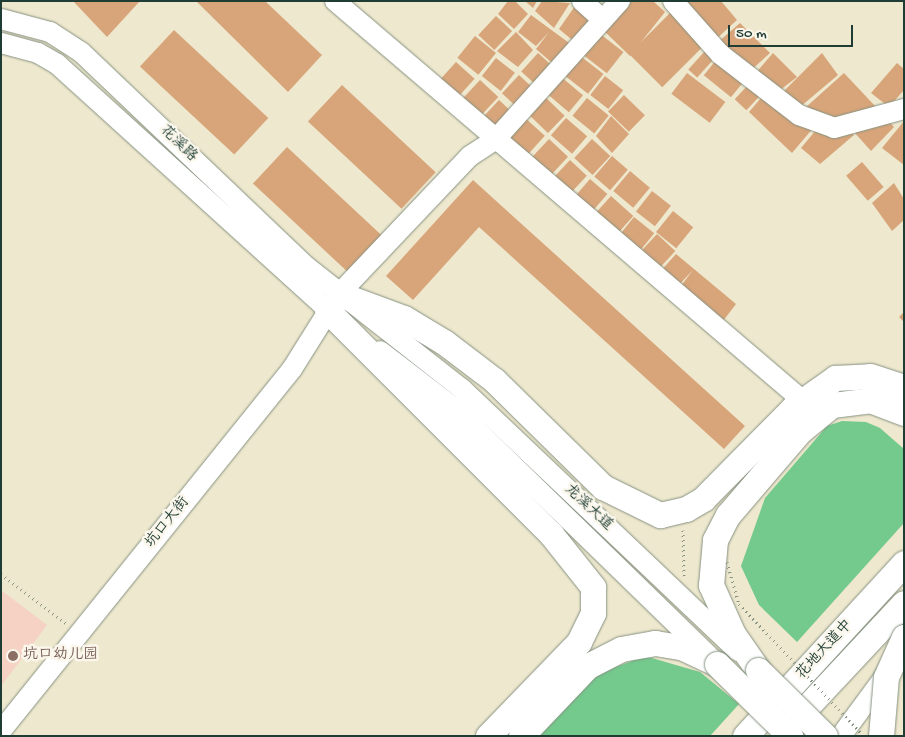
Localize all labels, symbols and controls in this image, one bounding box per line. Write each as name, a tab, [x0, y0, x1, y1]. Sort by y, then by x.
scale bar	[730, 15, 855, 47]
text: 50 m	[736, 25, 767, 43]
street label: 花溪路	[156, 122, 200, 166]
street label: 龙溪大道	[560, 481, 616, 535]
street label: 坑口大街	[142, 494, 194, 552]
street label: 花地大道中	[793, 616, 857, 684]
place label: 坑口幼儿园	[23, 647, 98, 665]
marker: 坑口幼儿园	[7, 650, 19, 662]

